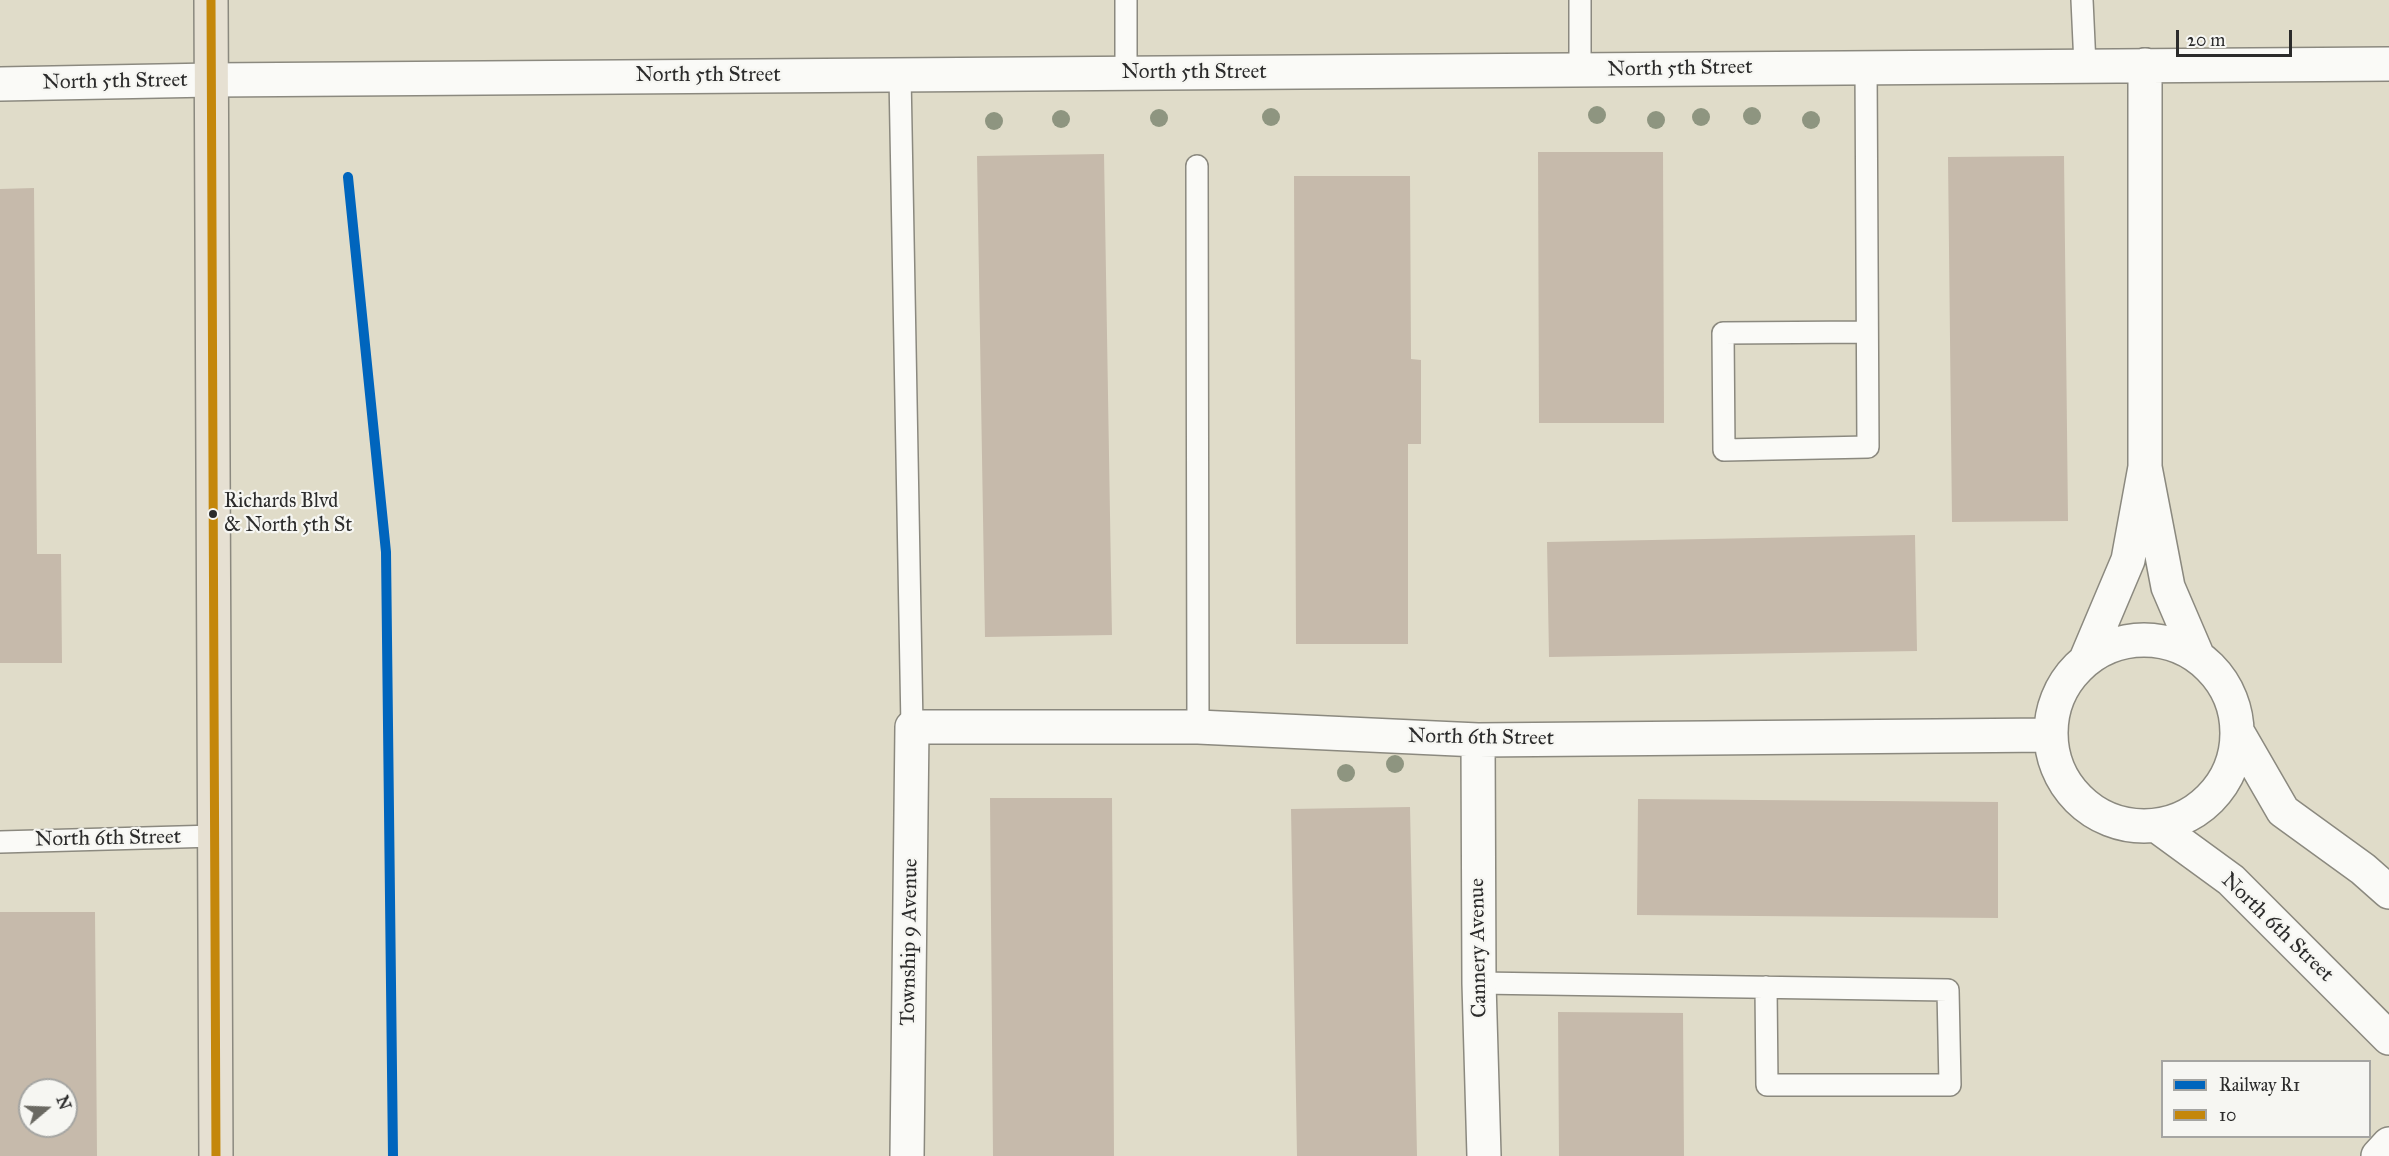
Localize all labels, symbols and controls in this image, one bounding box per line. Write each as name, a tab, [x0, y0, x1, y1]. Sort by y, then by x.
scale bar	[2179, 18, 2294, 56]
text: 20 m	[2187, 29, 2225, 51]
street label: North 5th Street	[1607, 55, 1753, 83]
street label: North 5th Street	[1121, 60, 1267, 86]
street label: North 5th Street	[635, 63, 781, 89]
street label: North 5th Street	[42, 68, 188, 96]
place label: Richards Blvd & North 5th St	[224, 490, 352, 537]
marker: Richards Blvd & North 5th St	[207, 508, 219, 520]
street label: North 6th Street	[1408, 724, 1554, 752]
street label: North 6th Street	[35, 825, 181, 853]
street label: Township 9 Avenue	[896, 858, 924, 1026]
street label: North 6th Street	[2216, 868, 2338, 988]
street label: Cannery Avenue	[1465, 878, 1493, 1018]
legend	[2161, 1060, 2371, 1138]
text: Railway R1	[2219, 1074, 2300, 1096]
north arrow	[18, 1078, 78, 1138]
text: N	[52, 1093, 75, 1112]
text: 10	[2219, 1104, 2237, 1126]

